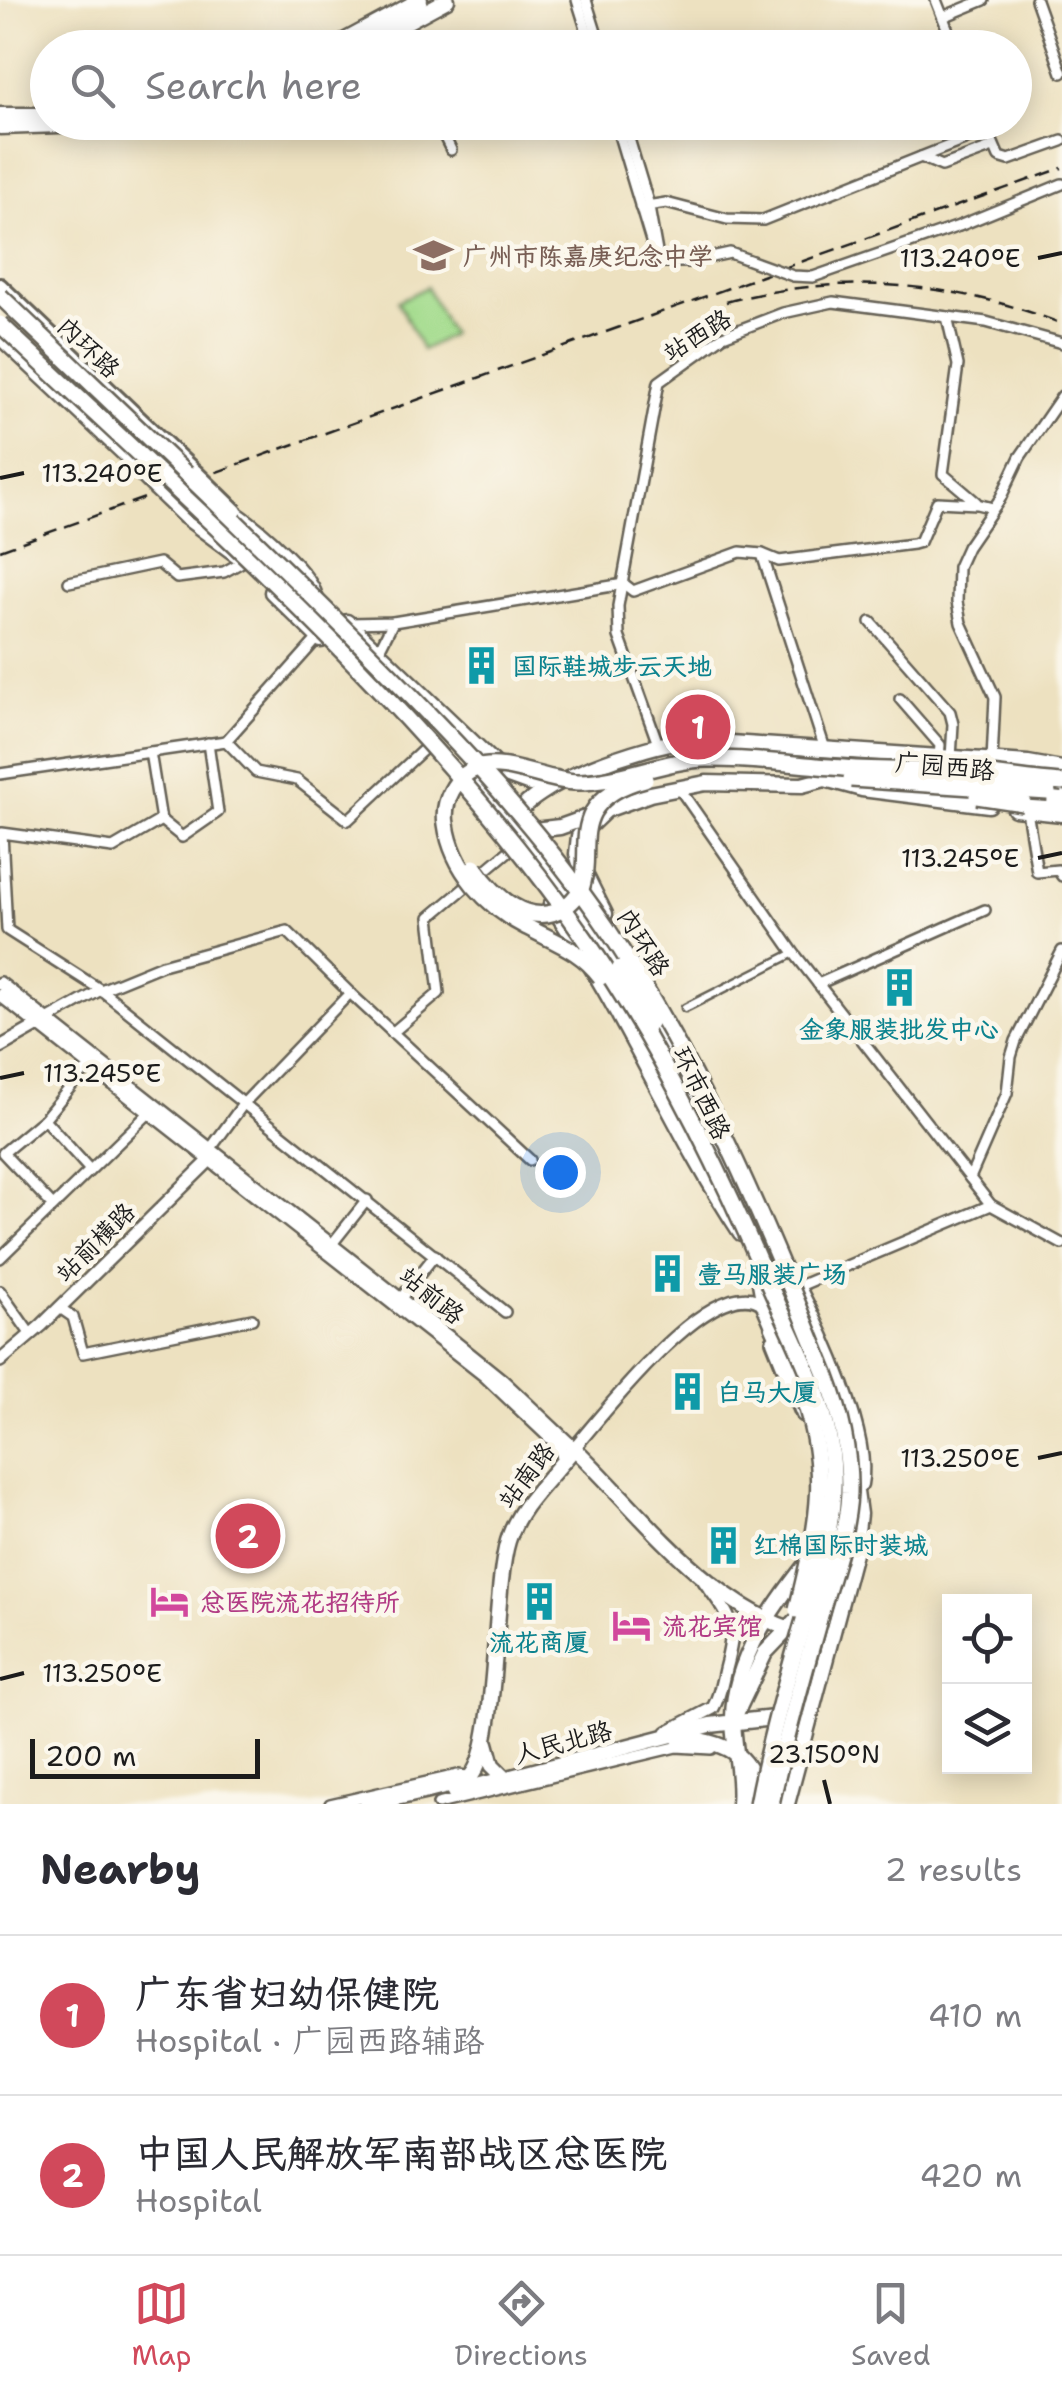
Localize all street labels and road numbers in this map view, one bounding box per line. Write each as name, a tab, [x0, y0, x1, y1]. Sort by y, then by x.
street label: 站西路	[656, 301, 738, 369]
street label: 内环路	[50, 309, 128, 385]
street label: 广园西路	[894, 745, 996, 787]
street label: 内环路	[610, 901, 678, 983]
street label: 环市西路	[665, 1041, 739, 1145]
street label: 站前横路	[48, 1195, 142, 1289]
street label: 站前路	[392, 1258, 472, 1332]
street label: 站南路	[490, 1435, 562, 1515]
street label: 人民北路	[510, 1713, 616, 1771]

